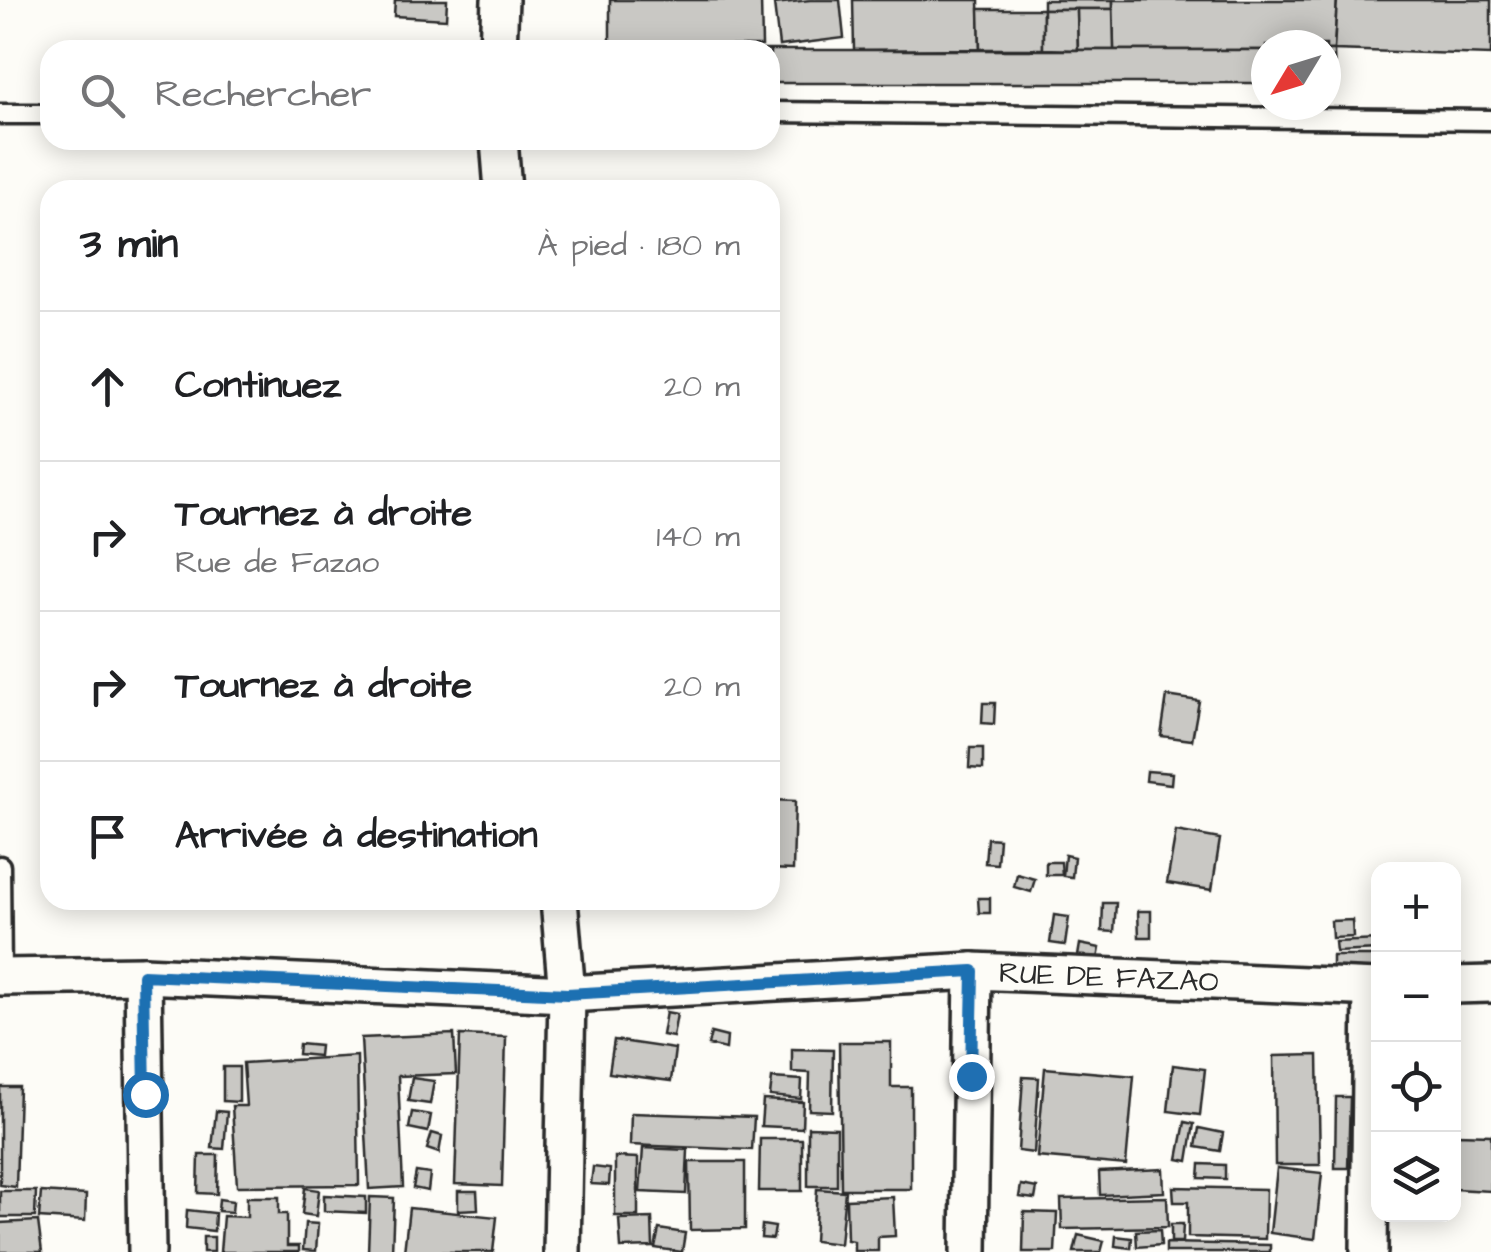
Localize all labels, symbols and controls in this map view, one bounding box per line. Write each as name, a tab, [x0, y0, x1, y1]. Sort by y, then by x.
north arrow	[1251, 30, 1341, 120]
search box	[40, 40, 780, 150]
icon: search	[75, 68, 130, 123]
text: Rechercher	[155, 69, 371, 121]
text: 3 min	[80, 216, 178, 274]
text: À pied · 180 m	[537, 223, 740, 268]
icon: ahead	[80, 359, 135, 414]
text: Continuez	[175, 360, 341, 412]
text: 20 m	[664, 364, 740, 409]
text: Tournez à droite	[175, 488, 472, 540]
icon: right	[80, 509, 135, 564]
text: 140 m	[656, 514, 740, 559]
text: Rue de Fazao	[175, 540, 379, 585]
icon: right	[80, 659, 135, 714]
text: Tournez à droite	[175, 660, 472, 712]
text: 20 m	[664, 664, 740, 709]
icon: arrive	[80, 809, 135, 864]
text: Arrivée à destination	[175, 810, 538, 862]
map controls	[1371, 862, 1461, 1222]
button: +	[1371, 862, 1461, 952]
street label: RUE DE FAZAO	[998, 952, 1220, 1003]
button: −	[1371, 952, 1461, 1042]
button: locate	[1371, 1042, 1461, 1132]
route end	[949, 1054, 995, 1100]
route start	[123, 1072, 169, 1118]
button: layers	[1371, 1132, 1461, 1222]

